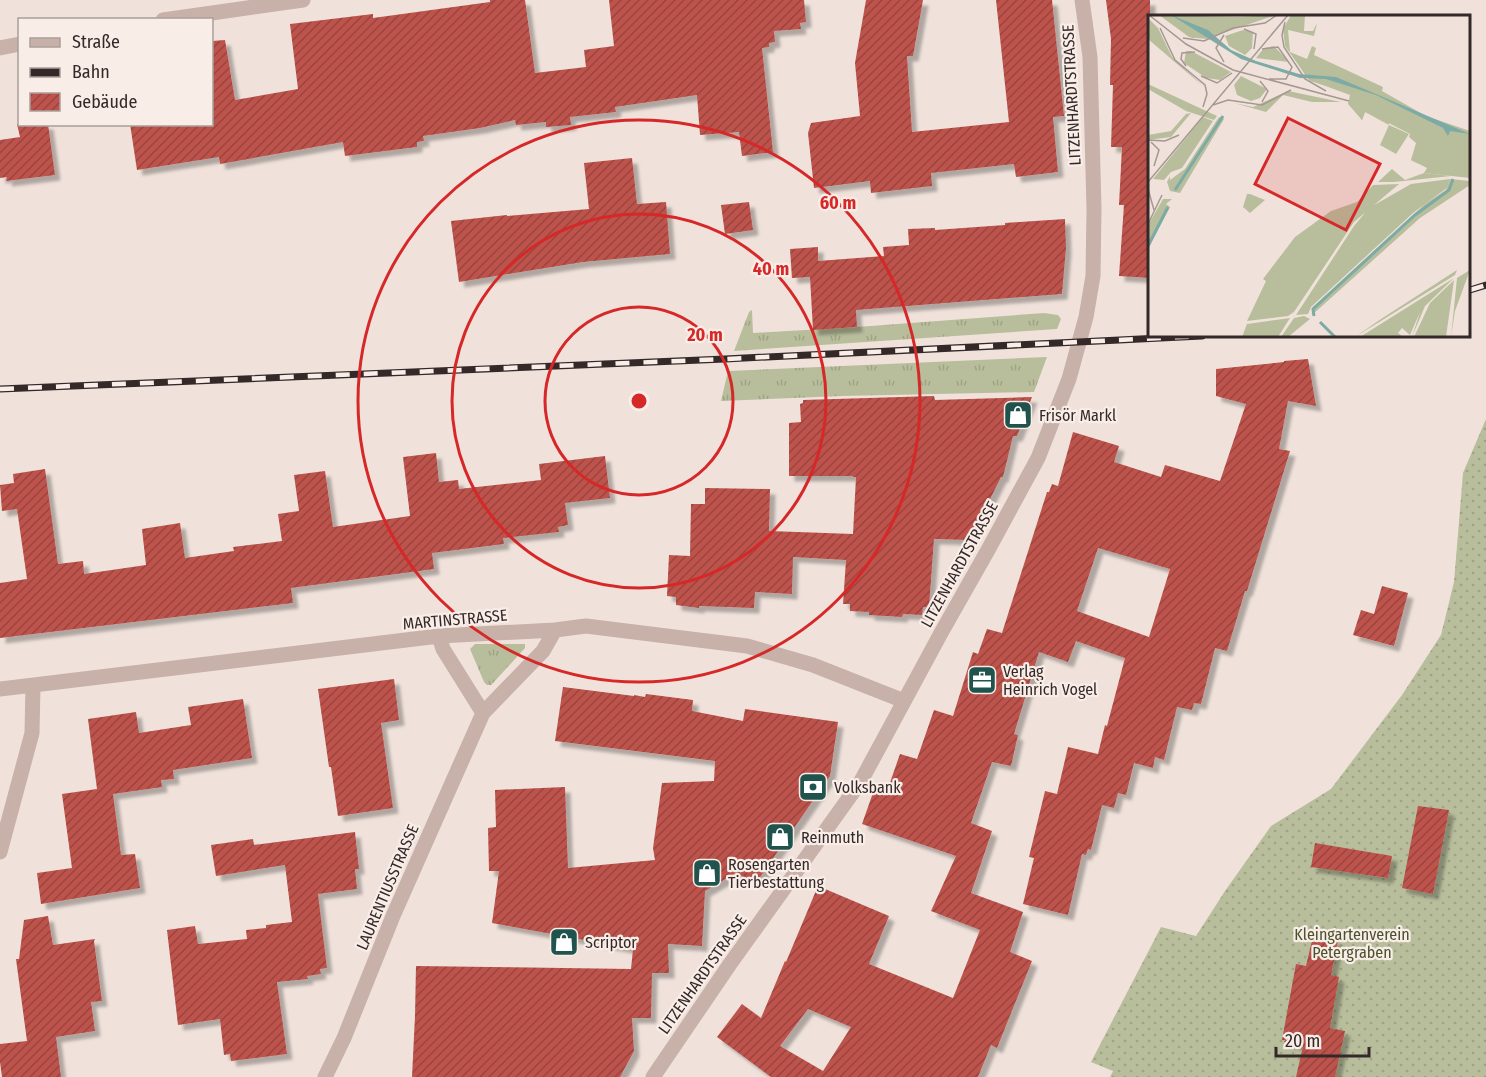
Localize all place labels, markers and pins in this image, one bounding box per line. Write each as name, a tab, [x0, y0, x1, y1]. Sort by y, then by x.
centre of rings	[629, 391, 649, 411]
shop icon: Frisör Markl	[1002, 399, 1034, 431]
place label: Frisör Markl	[1039, 406, 1116, 425]
place label: Verlag Heinrich Vogel	[1003, 662, 1097, 699]
office icon: Verlag Heinrich Vogel	[966, 664, 998, 696]
bank icon: Volksbank	[797, 771, 829, 803]
place label: Volksbank	[834, 778, 901, 797]
shop icon: Reinmuth	[764, 821, 796, 853]
place label: Reinmuth	[801, 828, 864, 847]
place label: Rosengarten Tierbestattung	[728, 855, 824, 892]
shop icon: Rosengarten Tierbestattung	[691, 857, 723, 889]
shop icon: Scriptor	[548, 926, 580, 958]
place label: Scriptor	[585, 933, 637, 952]

